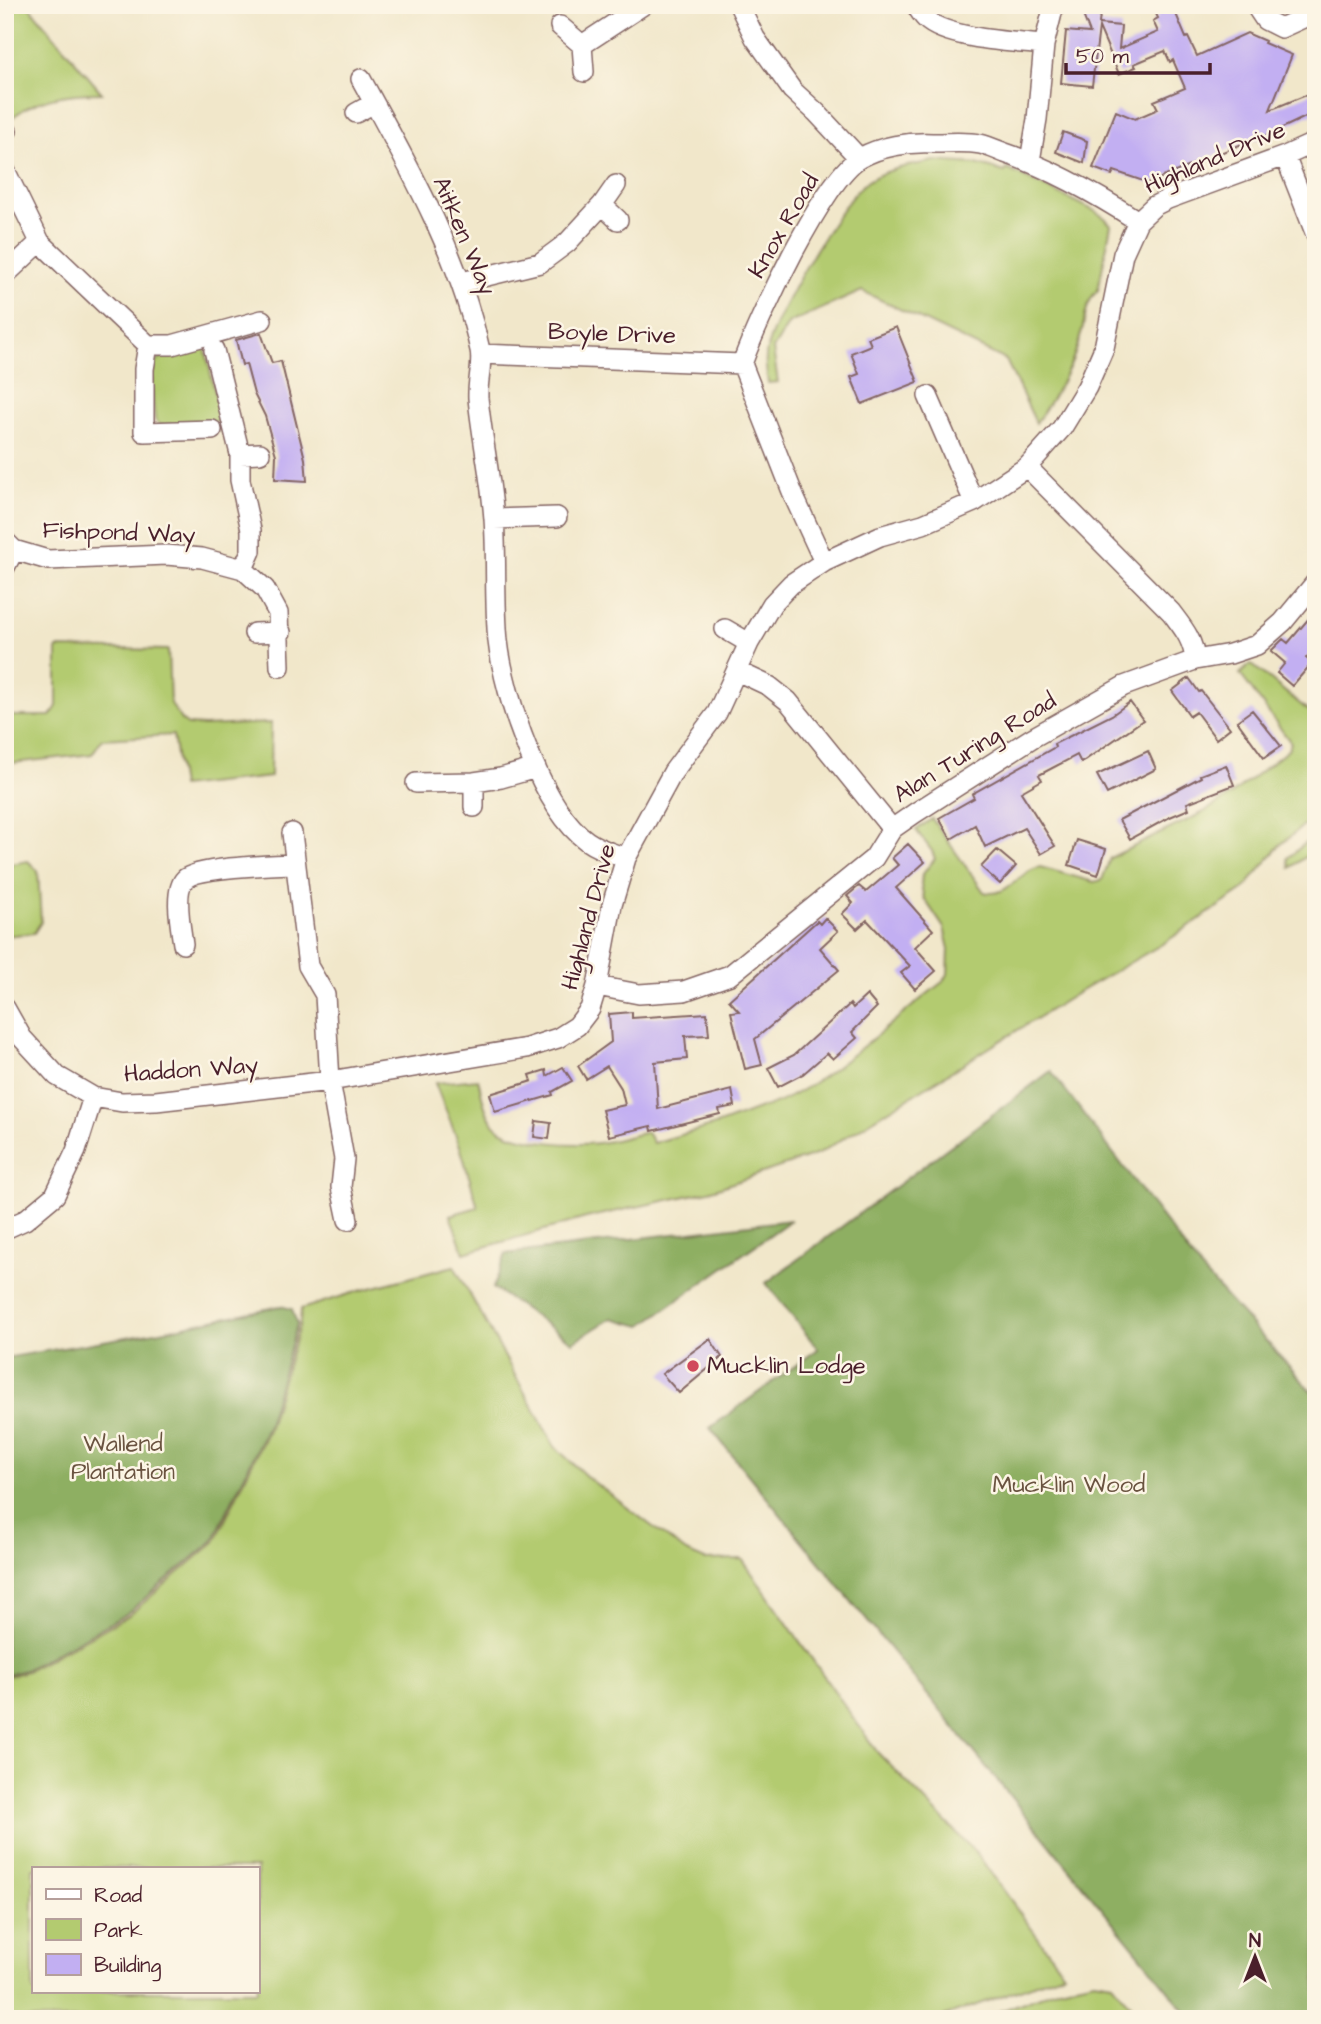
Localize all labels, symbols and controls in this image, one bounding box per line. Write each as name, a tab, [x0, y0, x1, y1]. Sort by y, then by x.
scale bar	[1066, 32, 1209, 76]
text: 50 m	[1076, 42, 1130, 71]
street label: Highland Drive	[1139, 113, 1291, 204]
street label: Knox Road	[740, 167, 828, 285]
street label: Aitken Way	[423, 171, 504, 301]
street label: Boyle Drive	[547, 315, 677, 354]
street label: Fishpond Way	[42, 513, 196, 554]
street label: Alan Turing Road	[887, 684, 1063, 813]
street label: Highland Drive	[553, 840, 626, 994]
street label: Haddon Way	[123, 1048, 259, 1093]
place label: Mucklin Lodge	[707, 1349, 866, 1384]
marker: Mucklin Lodge	[685, 1358, 701, 1374]
park label: Wallend Plantation	[71, 1427, 175, 1489]
park label: Mucklin Wood	[993, 1468, 1145, 1502]
legend	[32, 1867, 259, 1993]
text: Road	[94, 1881, 142, 1910]
text: Park	[94, 1916, 143, 1945]
north arrow	[1220, 1923, 1290, 1993]
text: N	[1249, 1928, 1261, 1955]
text: Building	[94, 1951, 162, 1982]

